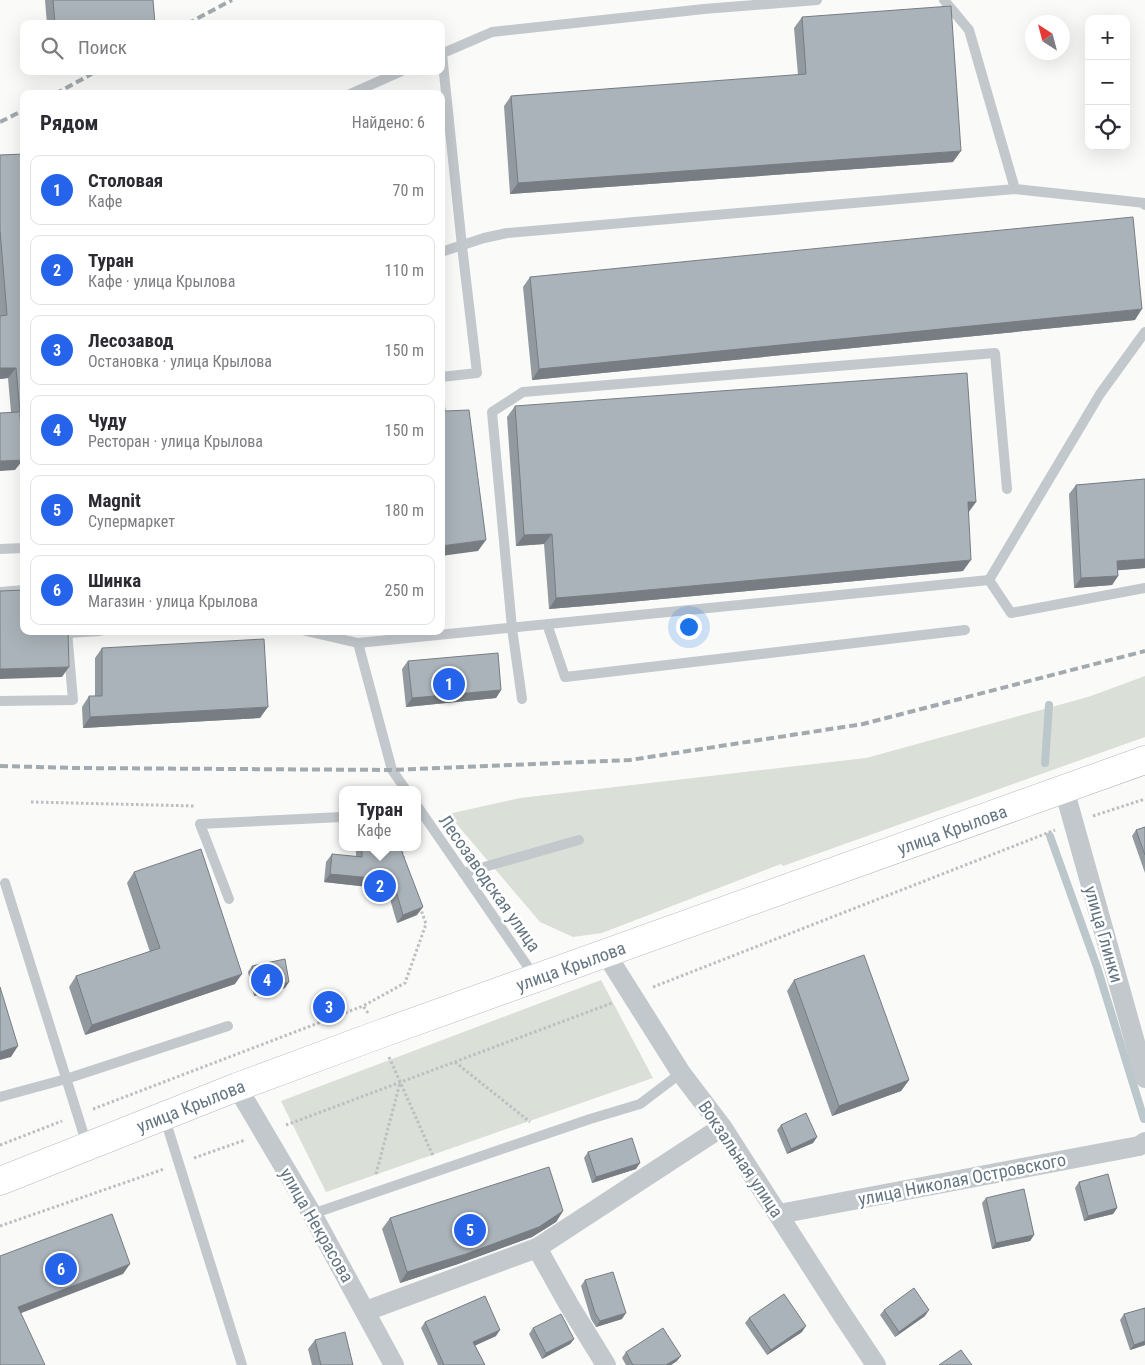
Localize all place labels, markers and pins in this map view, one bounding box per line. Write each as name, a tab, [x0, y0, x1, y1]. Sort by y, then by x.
pin: 1	[433, 665, 465, 703]
pin: 2	[364, 867, 396, 905]
pin: 4	[251, 961, 283, 999]
pin: 3	[313, 988, 345, 1026]
pin: 5	[454, 1211, 486, 1249]
pin: 6	[45, 1250, 77, 1288]

